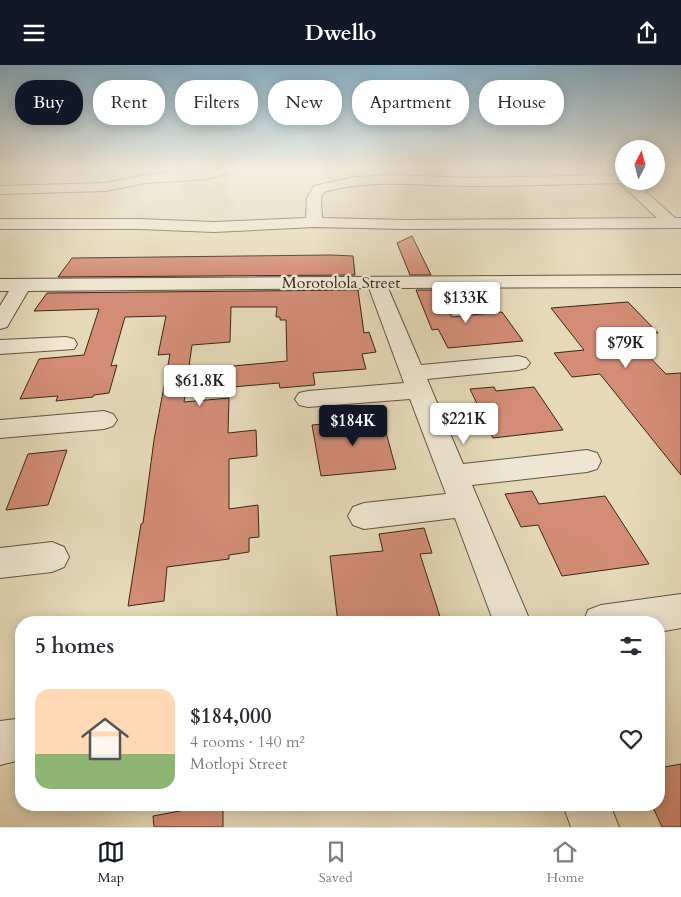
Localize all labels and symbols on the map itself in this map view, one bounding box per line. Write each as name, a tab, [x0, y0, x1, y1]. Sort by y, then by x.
north arrow	[615, 140, 665, 190]
street label: Morotolola Street	[282, 272, 400, 294]
pin: $133K	[431, 281, 501, 324]
pin: $79K	[596, 327, 656, 369]
pin: $61.8K	[159, 365, 241, 407]
pin: $221K	[429, 403, 499, 445]
pin: $184K	[318, 405, 388, 447]

